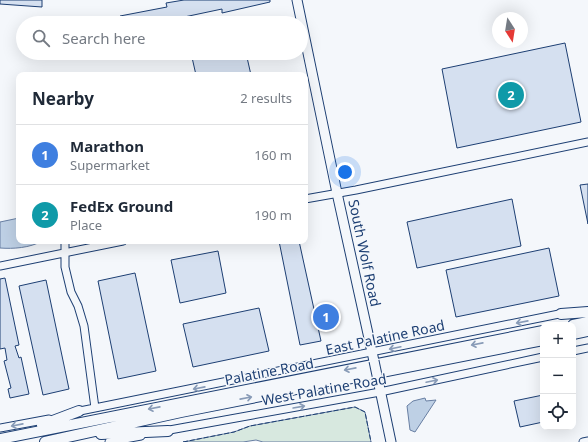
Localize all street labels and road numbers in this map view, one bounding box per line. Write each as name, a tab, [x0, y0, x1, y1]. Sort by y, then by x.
street label: South Wolf Road	[344, 198, 386, 308]
street label: East Palatine Road	[324, 315, 446, 359]
street label: Palatine Road	[223, 353, 315, 389]
street label: West Palatine Road	[260, 369, 388, 409]

